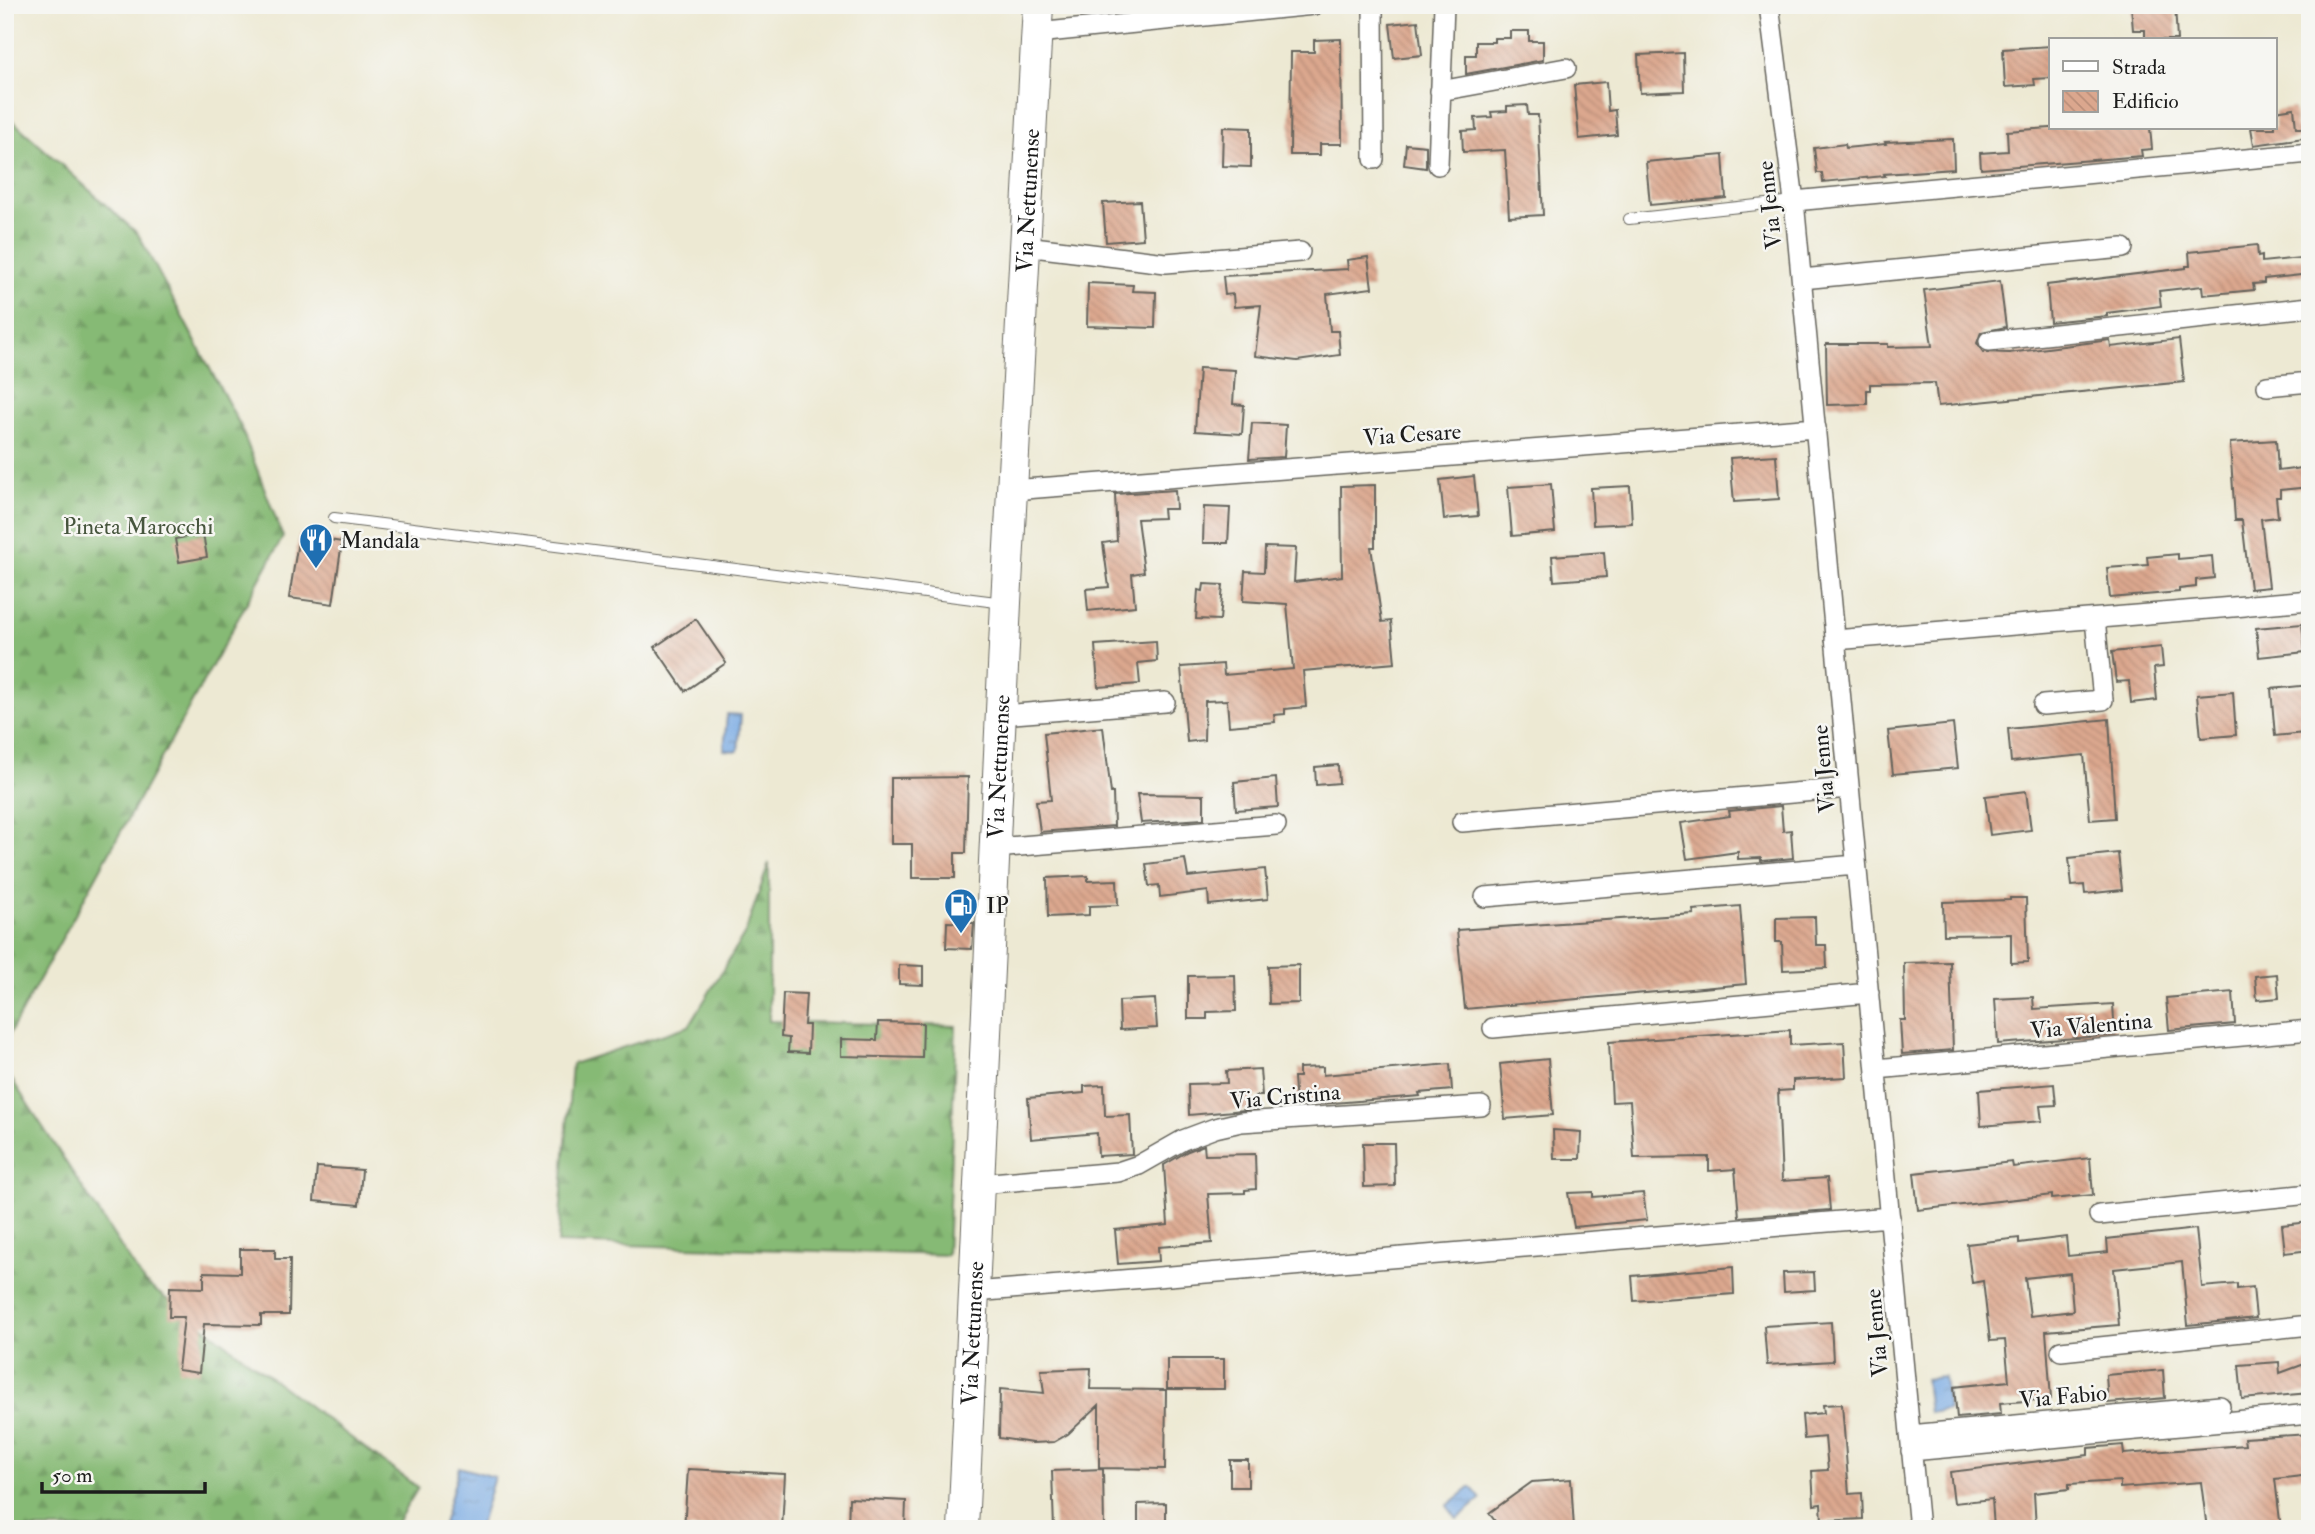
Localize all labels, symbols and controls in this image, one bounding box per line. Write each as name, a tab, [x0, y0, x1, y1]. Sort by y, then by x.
legend	[2049, 38, 2276, 130]
text: Strada	[2112, 54, 2166, 81]
text: Edificio	[2112, 88, 2179, 115]
street label: Via Nettunense	[1010, 128, 1046, 273]
street label: Via Jenne	[1750, 159, 1789, 250]
street label: Via Cesare	[1362, 417, 1463, 452]
park label: Pineta Marocchi	[63, 512, 213, 541]
restaurant icon: Mandala	[297, 521, 335, 570]
place label: Mandala	[340, 526, 420, 555]
street label: Via Nettunense	[981, 694, 1017, 839]
street label: Via Jenne	[1805, 723, 1842, 814]
fuel station icon: IP	[942, 886, 980, 935]
place label: IP	[986, 891, 1009, 920]
street label: Via Valentina	[2029, 1006, 2154, 1045]
street label: Via Cristina	[1229, 1077, 1342, 1116]
street label: Via Nettunense	[955, 1260, 990, 1406]
street label: Via Jenne	[1858, 1287, 1895, 1378]
street label: Via Fabio	[2018, 1378, 2108, 1415]
scale bar	[42, 1450, 205, 1494]
text: 50 m	[52, 1462, 93, 1489]

